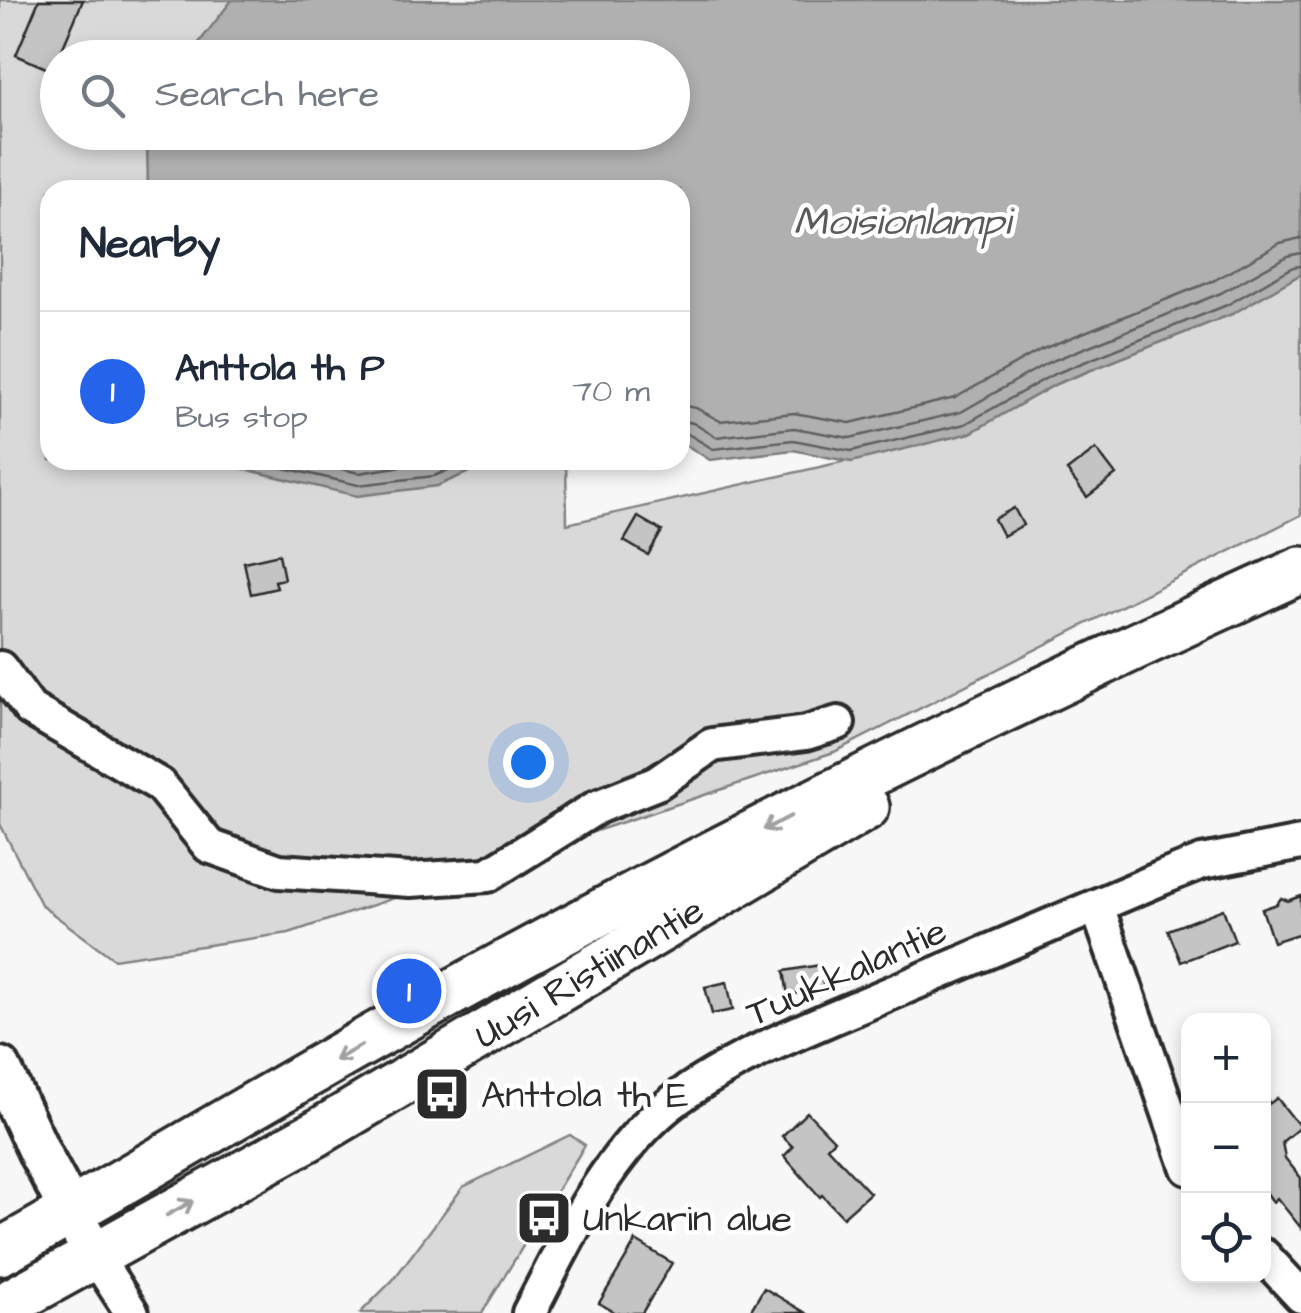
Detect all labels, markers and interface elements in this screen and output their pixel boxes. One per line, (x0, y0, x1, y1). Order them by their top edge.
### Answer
search box (40, 40, 690, 150)
icon: search (75, 68, 130, 123)
text: Search here (155, 69, 379, 121)
water label: Moisionlampi (794, 195, 1015, 250)
text: Nearby (80, 216, 220, 274)
text: Anttola th P (175, 343, 385, 395)
text: 1 (110, 369, 115, 414)
text: 70 m (572, 369, 650, 414)
text: Bus stop (175, 395, 308, 440)
your location (503, 737, 554, 788)
one-way arrow (763, 814, 793, 833)
street label: Uusi Ristiinantie (465, 885, 714, 1062)
street label: Tuukkalantie (738, 905, 955, 1040)
pin: 1 (376, 954, 442, 1028)
map controls (1181, 1013, 1271, 1283)
button: + (1181, 1013, 1271, 1103)
one-way arrow (334, 1043, 363, 1063)
bus stop icon: Anttola th E (412, 1064, 472, 1124)
place label: Anttola th E (481, 1070, 689, 1122)
button: − (1181, 1103, 1271, 1193)
bus stop icon: Unkarin alue (514, 1188, 574, 1248)
button: locate (1181, 1193, 1271, 1283)
place label: Unkarin alue (583, 1194, 792, 1246)
one-way arrow (165, 1197, 194, 1217)

